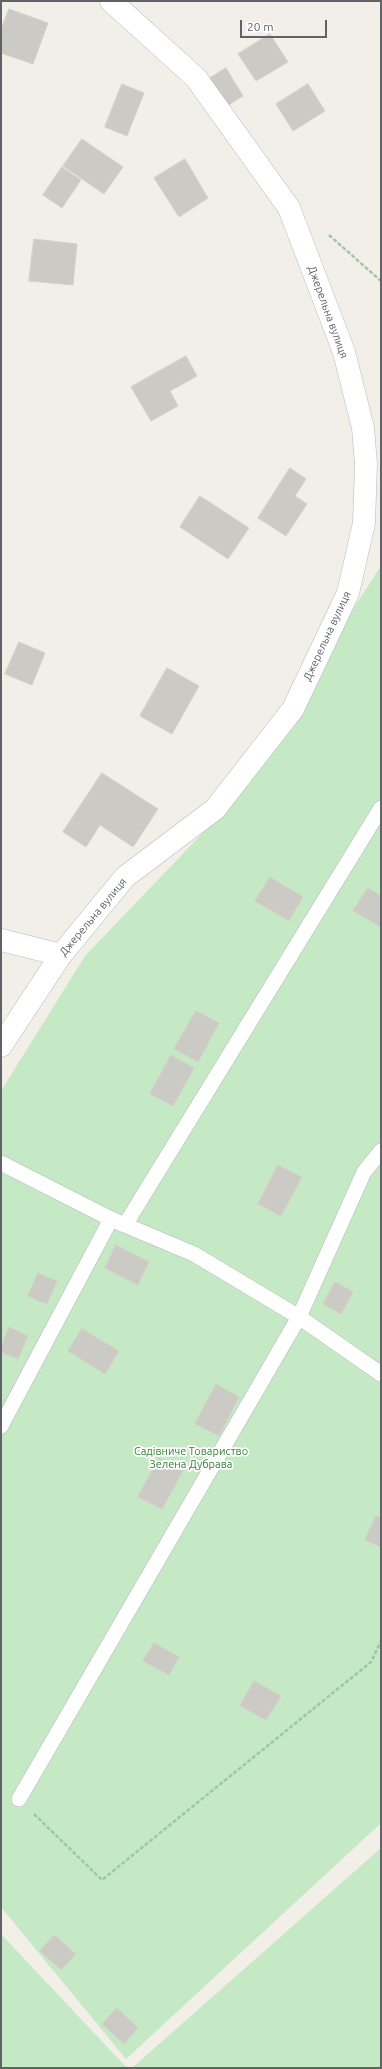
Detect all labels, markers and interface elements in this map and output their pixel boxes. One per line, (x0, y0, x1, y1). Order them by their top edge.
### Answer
scale bar (242, 12, 329, 38)
text: 20 m (247, 20, 274, 33)
street label: Джерельна вулиця (305, 264, 351, 360)
street label: Джерельна вулиця (300, 589, 354, 683)
street label: Джерельна вулиця (57, 875, 129, 959)
park label: Садівниче Товариство Зелена Дубрава (134, 1444, 248, 1470)

